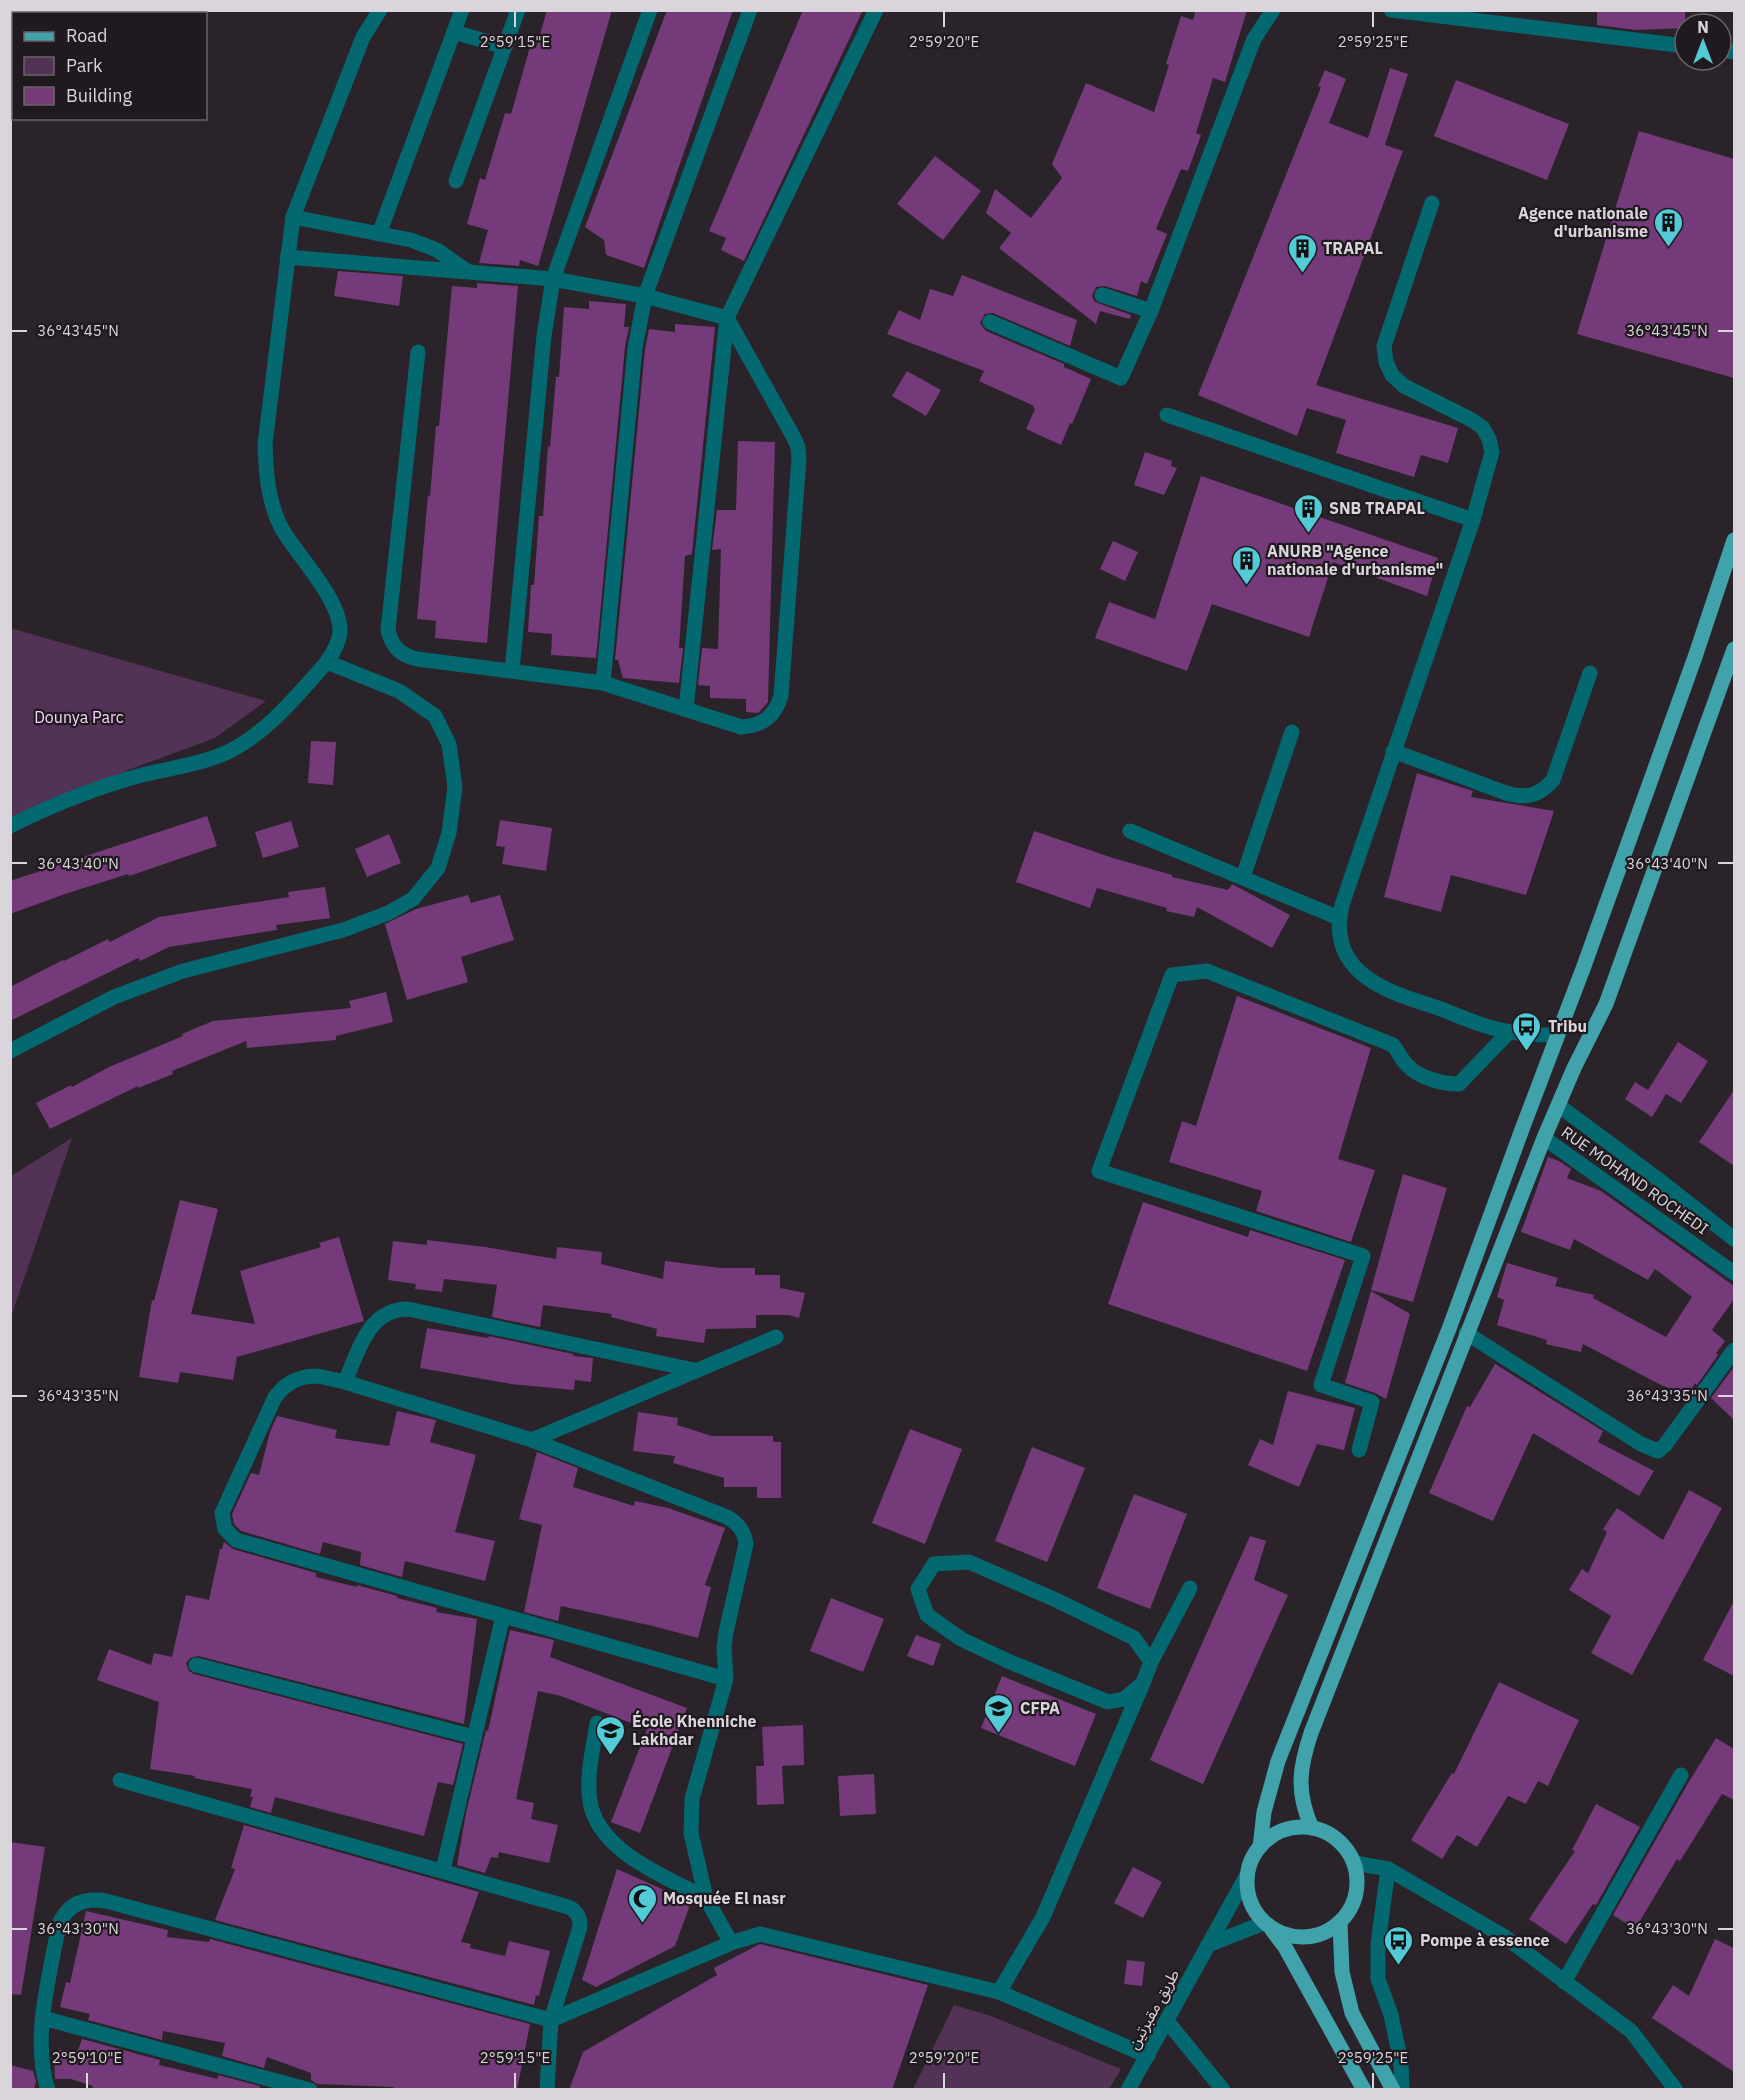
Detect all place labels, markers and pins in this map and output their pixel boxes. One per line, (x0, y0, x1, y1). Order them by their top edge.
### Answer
place label: Agence nationale d'urbanisme (1518, 203, 1648, 241)
building icon: Agence nationale d'urbanisme (1653, 206, 1685, 248)
building icon: TRAPAL (1286, 232, 1318, 274)
place label: TRAPAL (1323, 238, 1383, 258)
building icon: SNB TRAPAL (1292, 492, 1324, 534)
place label: SNB TRAPAL (1329, 498, 1425, 518)
place label: ANURB "Agence nationale d'urbanisme" (1267, 541, 1443, 579)
building icon: ANURB "Agence nationale d'urbanisme" (1230, 544, 1262, 586)
bus stop icon: Tribu (1511, 1010, 1543, 1052)
place label: Tribu (1548, 1016, 1587, 1036)
school or university icon: CFPA (983, 1692, 1015, 1734)
place label: CFPA (1020, 1698, 1060, 1718)
place label: École Khenniche Lakhdar (632, 1710, 757, 1749)
school or university icon: École Khenniche Lakhdar (595, 1714, 627, 1756)
mosque icon: Mosquée El nasr (626, 1882, 658, 1924)
place label: Mosquée El nasr (663, 1888, 786, 1908)
bus stop icon: Pompe à essence (1383, 1924, 1415, 1966)
place label: Pompe à essence (1420, 1930, 1550, 1950)

